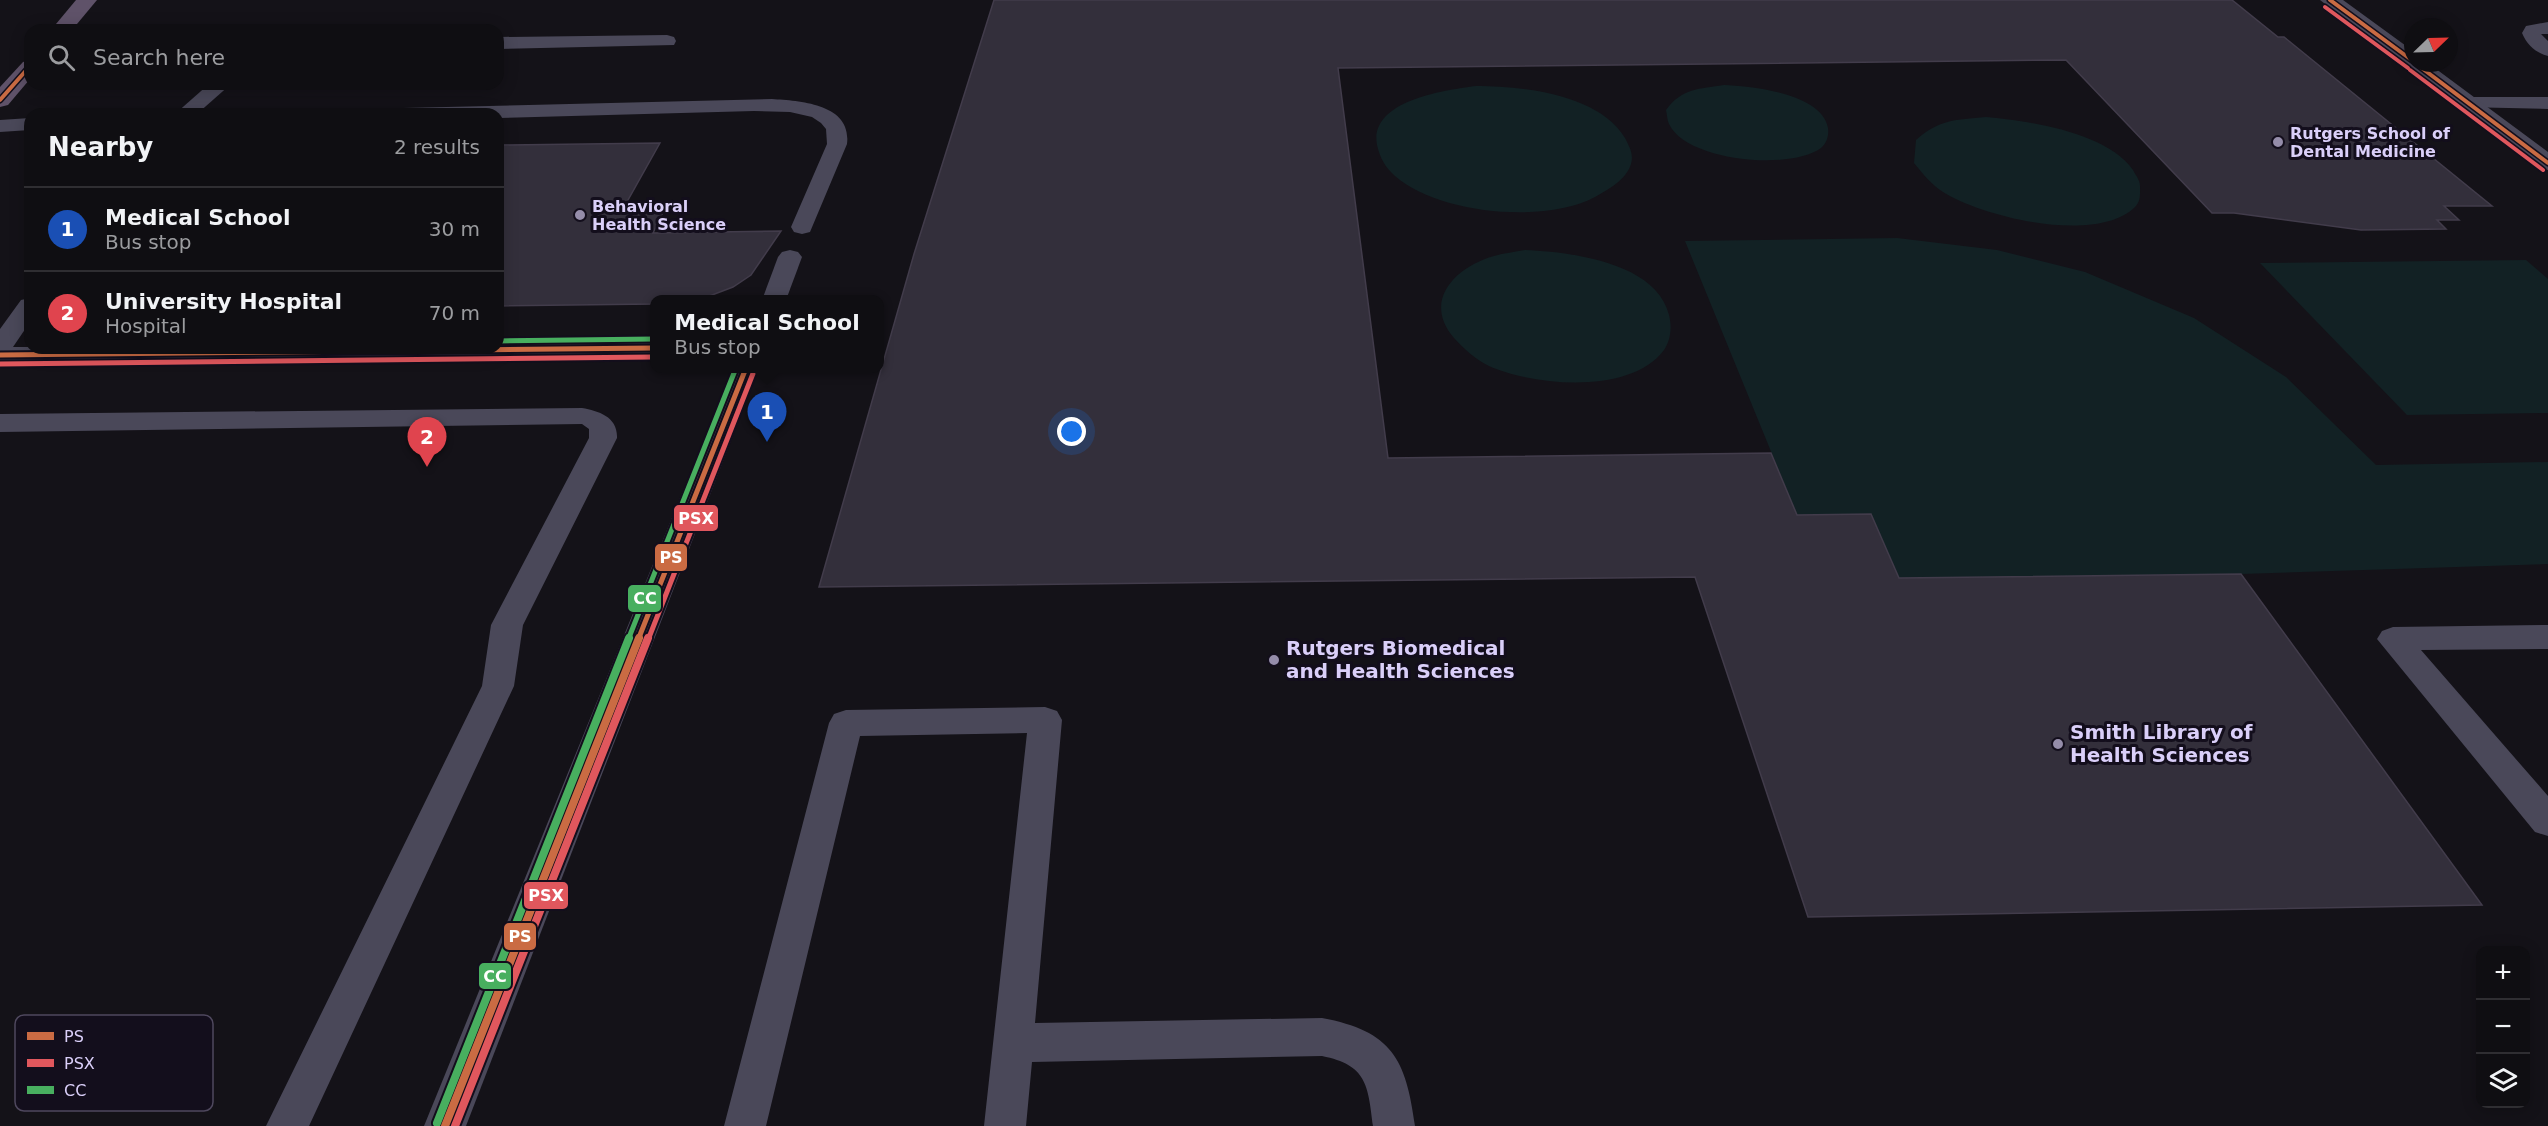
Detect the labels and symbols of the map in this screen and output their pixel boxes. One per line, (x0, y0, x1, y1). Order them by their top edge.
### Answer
north arrow (2404, 18, 2458, 72)
place label: Rutgers School of Dental Medicine (2290, 124, 2451, 161)
marker: Rutgers School of Dental Medicine (2271, 135, 2285, 149)
place label: Behavioral Health Science (592, 197, 726, 234)
marker: Behavioral Health Science (573, 208, 587, 222)
pin: 1 (748, 392, 786, 442)
your location (1057, 417, 1086, 446)
pin: 2 (408, 418, 446, 467)
line badge: PSX (673, 504, 719, 532)
text: PSX (678, 509, 714, 528)
line badge: PS (654, 543, 688, 572)
text: PS (659, 548, 683, 567)
line badge: CC (627, 584, 662, 613)
text: CC (633, 589, 657, 608)
place label: Rutgers Biomedical and Health Sciences (1286, 636, 1515, 683)
marker: Rutgers Biomedical and Health Sciences (1267, 653, 1281, 667)
place label: Smith Library of Health Sciences (2070, 720, 2253, 767)
marker: Smith Library of Health Sciences (2051, 737, 2065, 751)
line badge: PSX (523, 881, 569, 910)
text: PSX (528, 886, 564, 905)
line badge: PS (503, 922, 537, 951)
text: PS (508, 927, 532, 946)
line badge: CC (478, 962, 512, 990)
text: CC (483, 967, 507, 986)
legend (15, 1015, 213, 1111)
text: PS (64, 1027, 84, 1046)
text: PSX (64, 1054, 95, 1073)
text: CC (64, 1081, 86, 1100)

